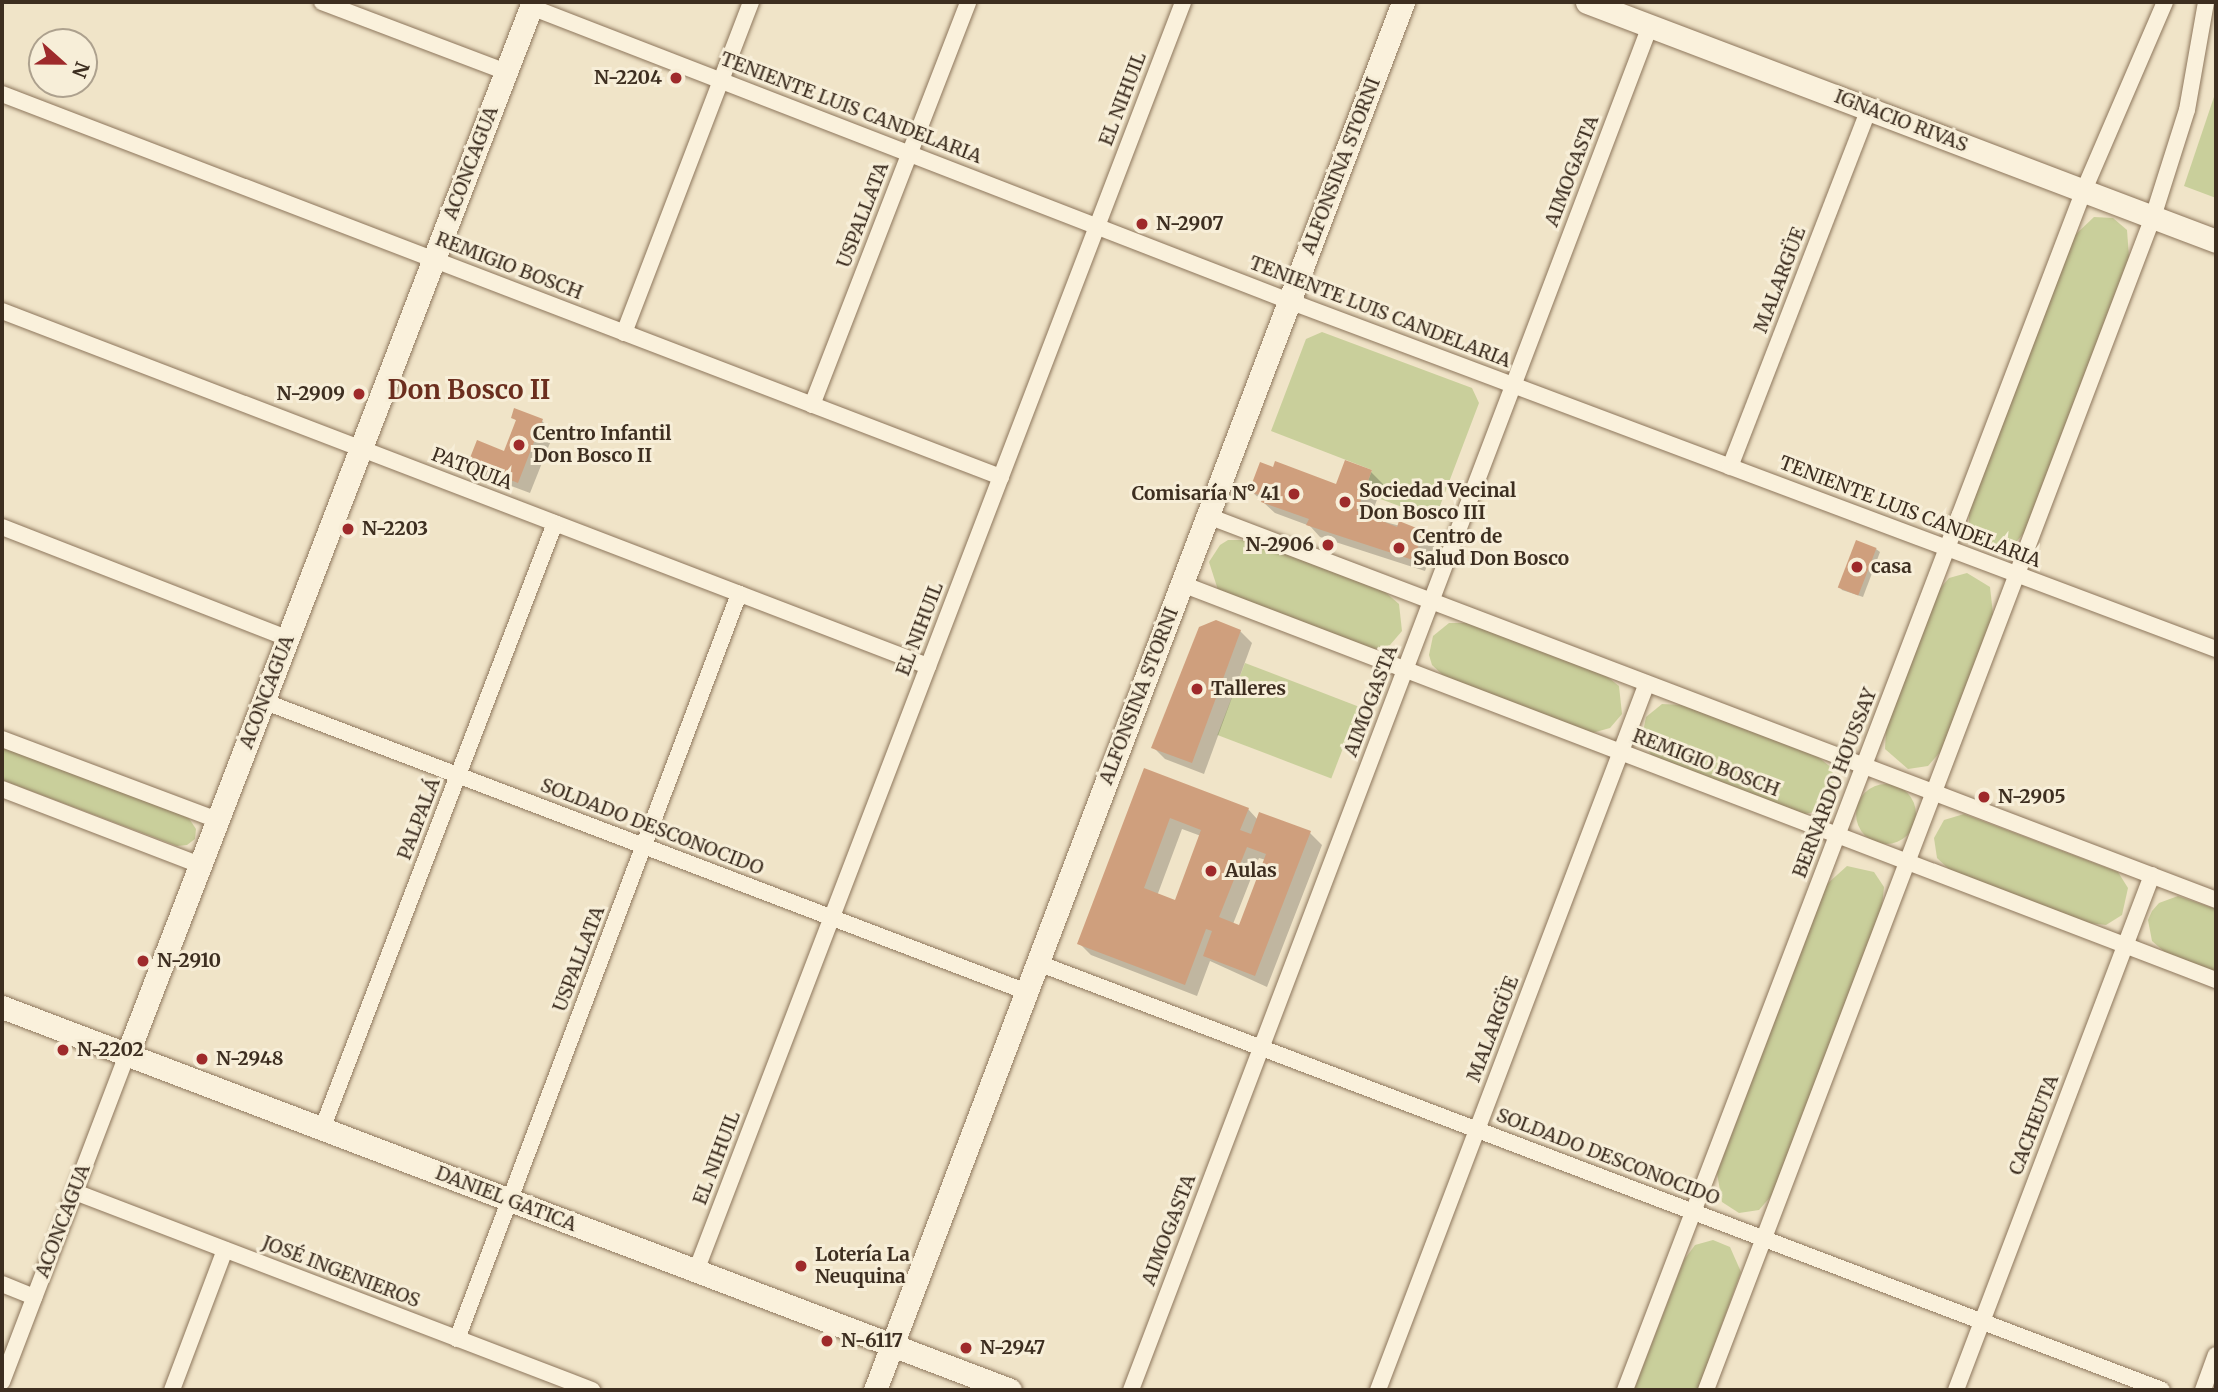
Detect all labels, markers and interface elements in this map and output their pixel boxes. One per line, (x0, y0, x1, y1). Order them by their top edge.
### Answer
north arrow (28, 28, 98, 98)
street label: TENIENTE LUIS CANDELARIA (717, 48, 985, 168)
street label: EL NIHUIL (1095, 49, 1151, 149)
text: N (67, 58, 95, 81)
place label: N-2204 (594, 67, 662, 89)
marker: N-2204 (668, 70, 684, 86)
street label: ALFONSINA STORNI (1297, 74, 1385, 258)
street label: IGNACIO RIVAS (1831, 85, 1971, 157)
street label: ACONCAGUA (439, 103, 503, 223)
street label: AIMOGASTA (1540, 112, 1604, 230)
street label: USPALLATA (833, 159, 893, 271)
place label: N-2907 (1156, 213, 1224, 235)
marker: N-2907 (1134, 216, 1150, 232)
street label: MALARGÜE (1749, 224, 1811, 336)
street label: REMIGIO BOSCH (432, 228, 586, 304)
street label: TENIENTE LUIS CANDELARIA (1246, 252, 1514, 372)
district label: Don Bosco II (388, 374, 550, 406)
place label: N-2909 (277, 383, 345, 405)
marker: N-2909 (351, 386, 367, 402)
place label: Centro Infantil Don Bosco II (533, 423, 671, 467)
marker: Centro Infantil Don Bosco II (511, 437, 527, 453)
street label: PATQUIA (428, 443, 516, 495)
street label: TENIENTE LUIS CANDELARIA (1776, 452, 2044, 572)
place label: Sociedad Vecinal Don Bosco III (1359, 480, 1516, 524)
place label: Comisaría N° 41 (1132, 483, 1280, 505)
marker: Comisaría N° 41 (1286, 486, 1302, 502)
marker: Sociedad Vecinal Don Bosco III (1337, 494, 1353, 510)
place label: N-2203 (362, 518, 428, 540)
marker: N-2203 (340, 521, 356, 537)
place label: Centro de Salud Don Bosco (1413, 526, 1569, 570)
place label: N-2906 (1246, 534, 1314, 556)
marker: N-2906 (1320, 537, 1336, 553)
marker: Centro de Salud Don Bosco (1391, 540, 1407, 556)
place label: casa (1871, 556, 1912, 578)
marker: casa (1849, 559, 1865, 575)
street label: EL NIHUIL (892, 579, 948, 679)
street label: ALFONSINA STORNI (1095, 604, 1183, 788)
street label: ACONCAGUA (235, 632, 299, 752)
street label: AIMOGASTA (1339, 642, 1403, 760)
place label: Talleres (1211, 678, 1286, 700)
marker: Talleres (1189, 681, 1205, 697)
street label: BERNARDO HOUSSAY (1788, 685, 1882, 881)
street label: REMIGIO BOSCH (1629, 725, 1783, 801)
street label: SOLDADO DESCONOCIDO (537, 774, 767, 880)
street label: PALPALÁ (393, 775, 445, 863)
place label: N-2905 (1998, 786, 2066, 808)
marker: N-2905 (1976, 789, 1992, 805)
place label: Aulas (1225, 860, 1277, 882)
marker: Aulas (1203, 863, 1219, 879)
street label: USPALLATA (549, 903, 609, 1015)
place label: N-2910 (157, 950, 221, 972)
marker: N-2910 (135, 953, 151, 969)
street label: MALARGÜE (1462, 973, 1524, 1085)
place label: N-2202 (77, 1039, 144, 1061)
marker: N-2202 (55, 1042, 71, 1058)
place label: N-2948 (216, 1048, 283, 1070)
marker: N-2948 (194, 1051, 210, 1067)
street label: CACHEUTA (2004, 1072, 2064, 1178)
street label: SOLDADO DESCONOCIDO (1493, 1104, 1723, 1210)
street label: EL NIHUIL (689, 1108, 745, 1208)
street label: ACONCAGUA (31, 1161, 95, 1281)
street label: DANIEL GATICA (432, 1162, 580, 1236)
street label: AIMOGASTA (1137, 1171, 1201, 1289)
street label: JOSÉ INGENIEROS (259, 1231, 423, 1313)
place label: Lotería La Neuquina (815, 1244, 910, 1288)
marker: Lotería La Neuquina (793, 1258, 809, 1274)
place label: N-6117 (841, 1330, 903, 1352)
marker: N-6117 (819, 1333, 835, 1349)
place label: N-2947 (980, 1337, 1045, 1359)
marker: N-2947 (958, 1340, 974, 1356)

